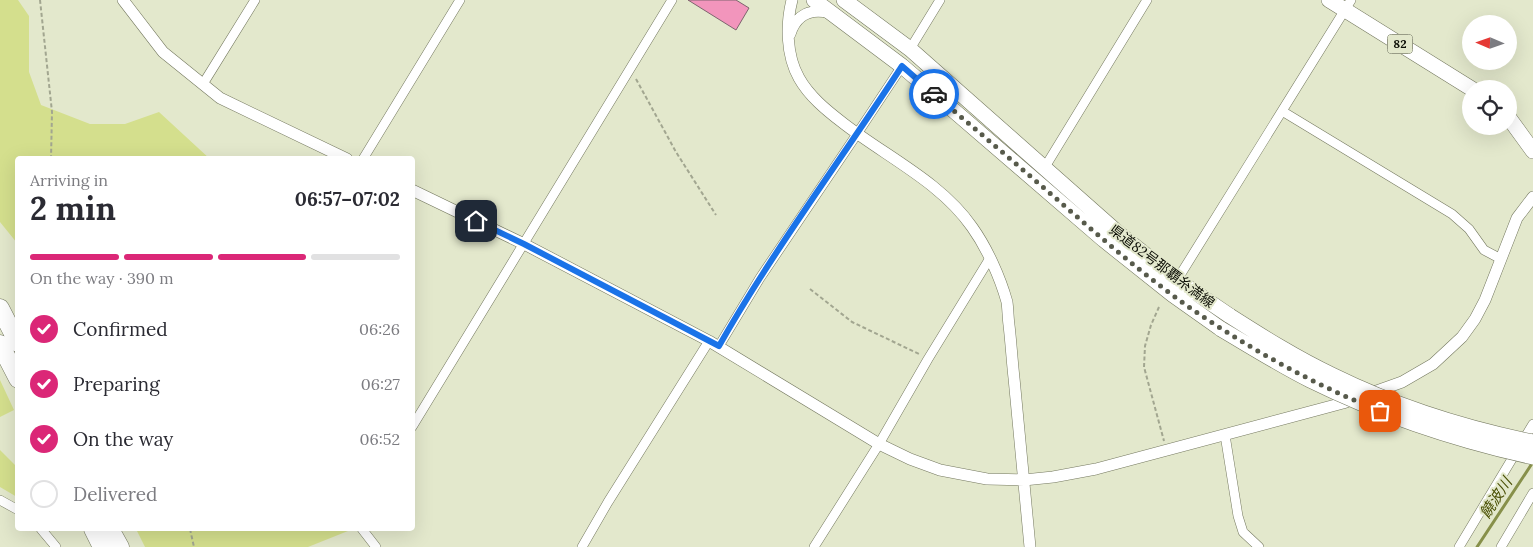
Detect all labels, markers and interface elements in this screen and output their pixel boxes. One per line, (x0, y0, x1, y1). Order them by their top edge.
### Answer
north arrow (1462, 15, 1518, 70)
map controls (1462, 15, 1517, 135)
road number: 82 (1388, 34, 1412, 54)
courier (909, 69, 959, 119)
icon: car (920, 80, 948, 108)
button: locate (1462, 80, 1517, 135)
text: Arriving in (30, 170, 108, 190)
text: 06:57–07:02 (295, 187, 400, 211)
text: 2 min (30, 188, 116, 229)
pin (455, 200, 497, 242)
icon: home (462, 207, 490, 235)
street label: 県道82号那覇糸満線 (1106, 220, 1218, 312)
text: On the way · 390 m (30, 268, 174, 288)
icon: check (30, 315, 58, 343)
text: Confirmed (73, 317, 168, 341)
text: 06:26 (359, 319, 400, 339)
icon: check (30, 370, 58, 398)
text: Preparing (73, 372, 160, 396)
text: 06:27 (361, 374, 400, 394)
pin (1359, 390, 1401, 432)
icon: bag (1366, 397, 1394, 425)
icon: check (30, 425, 58, 453)
text: On the way (73, 427, 173, 451)
text: 06:52 (360, 429, 400, 449)
water label: 饒波川 (1475, 472, 1517, 522)
text: Delivered (73, 482, 157, 506)

